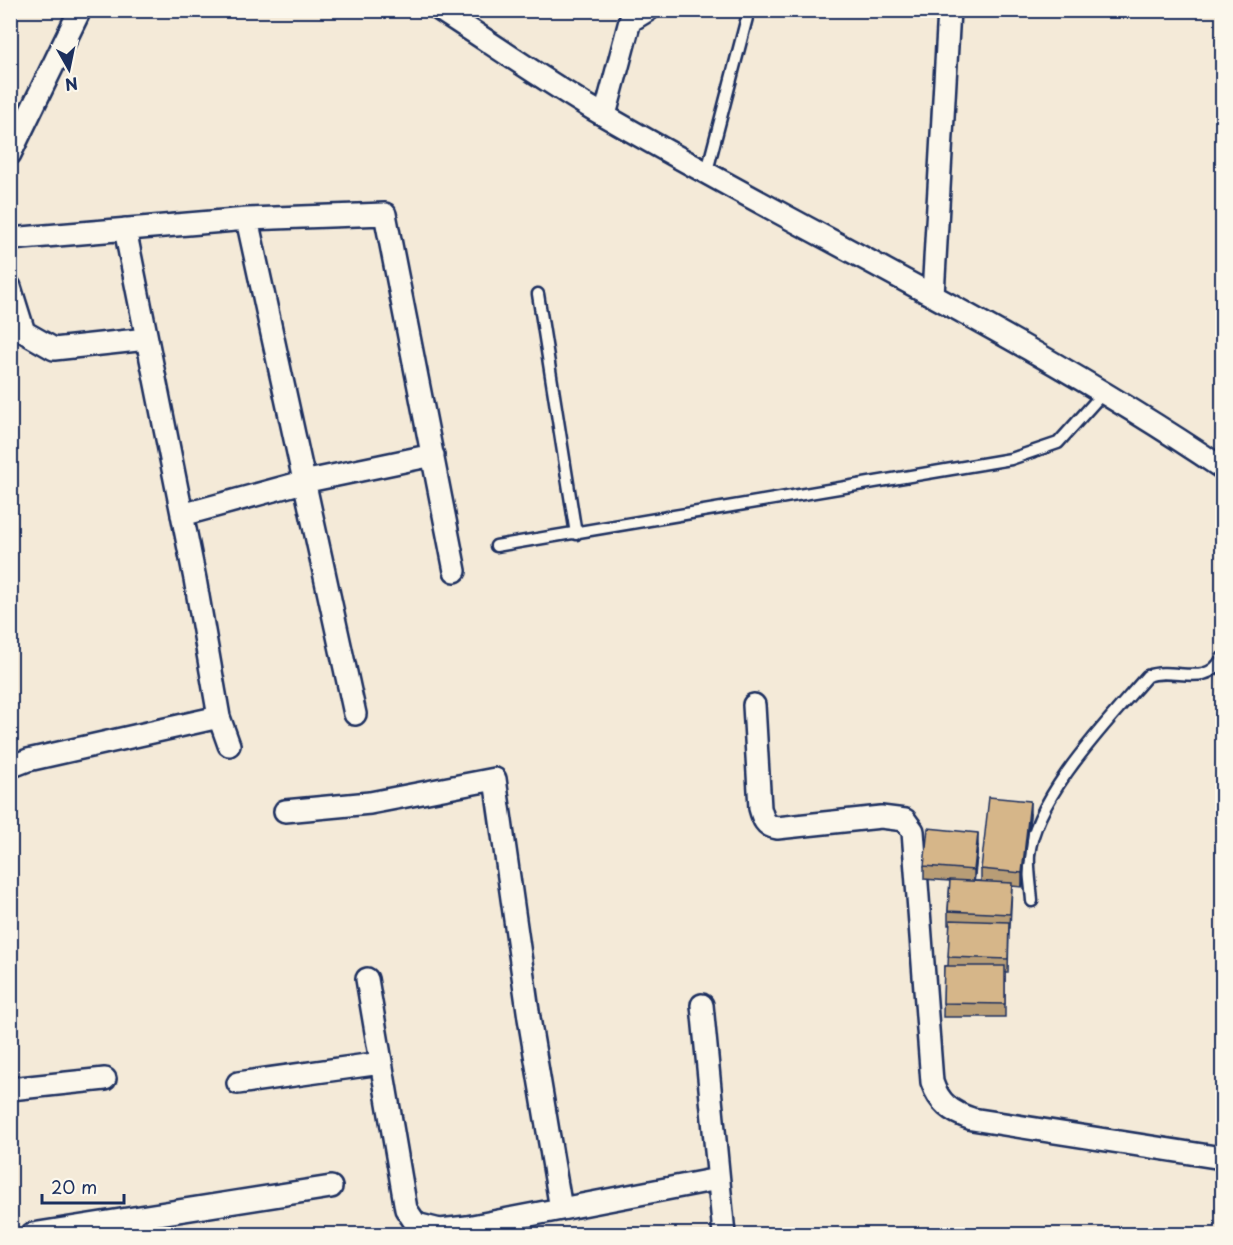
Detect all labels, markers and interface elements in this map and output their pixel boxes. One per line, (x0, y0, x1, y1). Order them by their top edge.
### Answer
north arrow (39, 39, 99, 99)
text: N (63, 72, 80, 98)
scale bar (42, 1167, 124, 1205)
text: 20 m (51, 1173, 97, 1200)

